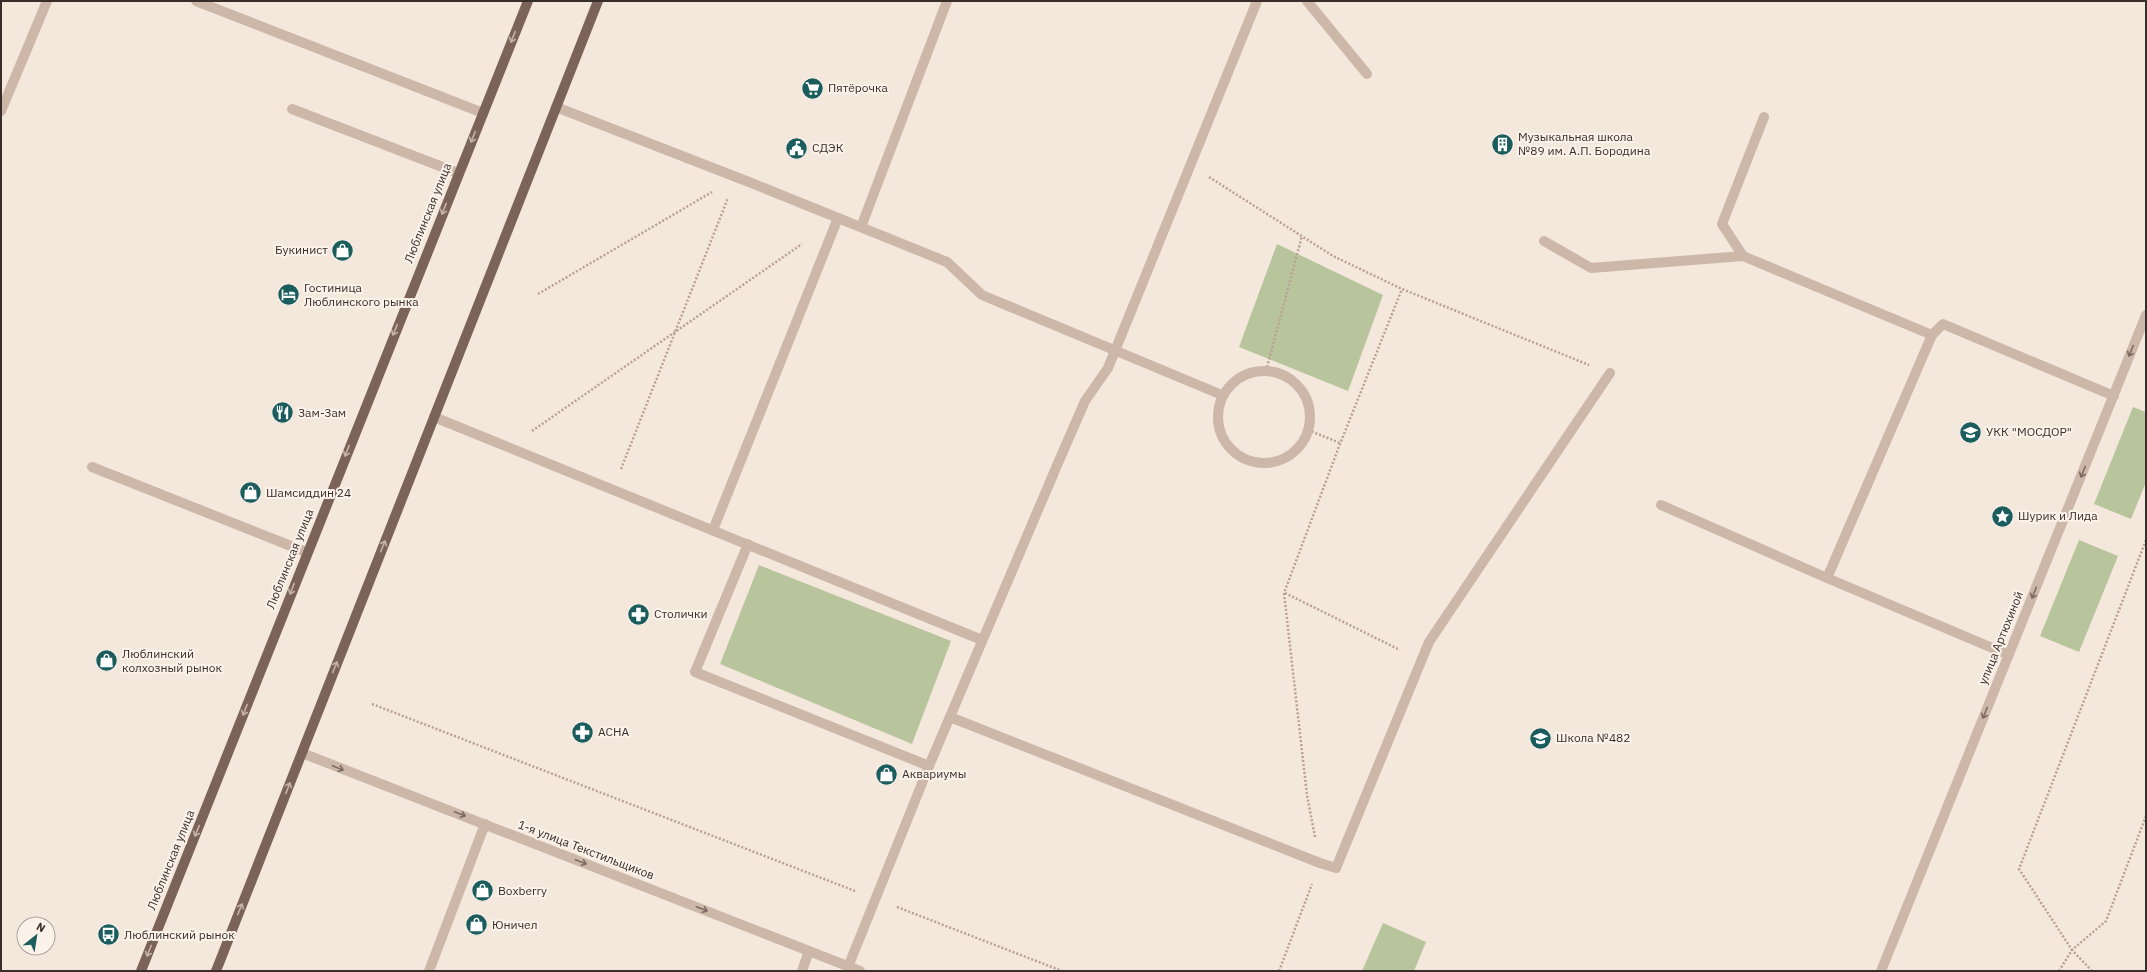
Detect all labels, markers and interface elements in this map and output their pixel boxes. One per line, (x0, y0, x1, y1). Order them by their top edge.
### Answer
one-way arrow (509, 31, 517, 43)
supermarket icon: Пятёрочка (800, 75, 826, 101)
place label: Пятёрочка (828, 80, 888, 95)
place label: Музыкальная школа №89 им. А.П. Бородина (1518, 129, 1651, 158)
one-way arrow (468, 131, 476, 143)
building icon: Музыкальная школа №89 им. А.П. Бородина (1490, 131, 1516, 157)
public building icon: СДЭК (784, 135, 810, 161)
place label: СДЭК (812, 140, 844, 155)
street label: Люблинская улица (401, 160, 455, 265)
one-way arrow (439, 203, 447, 215)
shop icon: Букинист (330, 237, 356, 263)
place label: Букинист (275, 242, 328, 257)
place label: Гостиница Люблинского рынка (304, 280, 419, 309)
hotel icon: Гостиница Люблинского рынка (275, 282, 301, 308)
one-way arrow (391, 324, 399, 336)
one-way arrow (2127, 345, 2135, 357)
restaurant icon: Зам-Зам (269, 400, 295, 426)
place label: Зам-Зам (298, 405, 346, 420)
school or university icon: УКК "МОСДОР" (1958, 419, 1984, 445)
place label: УКК "МОСДОР" (1986, 424, 2072, 439)
one-way arrow (343, 444, 351, 456)
one-way arrow (2078, 466, 2086, 478)
shop icon: Шамсиддин 24 (238, 480, 264, 506)
place label: Шамсиддин 24 (266, 485, 351, 500)
place icon: Шурик и Лида (1989, 503, 2015, 529)
street label: Люблинская улица (263, 506, 317, 611)
place label: Шурик и Лида (2018, 508, 2098, 523)
one-way arrow (379, 540, 387, 552)
one-way arrow (288, 582, 296, 594)
one-way arrow (2030, 586, 2037, 598)
street label: улица Артюхиной (1975, 589, 2026, 687)
pharmacy icon: Столички (625, 601, 651, 627)
place label: Столички (654, 606, 708, 621)
place label: Люблинский колхозный рынок (122, 646, 223, 675)
shop icon: Люблинский колхозный рынок (94, 648, 120, 674)
one-way arrow (331, 661, 339, 673)
one-way arrow (240, 703, 248, 715)
one-way arrow (1981, 707, 1989, 719)
pharmacy icon: АСНА (569, 719, 595, 745)
place label: АСНА (598, 724, 629, 739)
school or university icon: Школа №482 (1527, 725, 1553, 751)
place label: Школа №482 (1556, 730, 1631, 745)
shop icon: Аквариумы (873, 761, 899, 787)
one-way arrow (332, 764, 344, 772)
place label: Аквариумы (902, 766, 966, 781)
one-way arrow (285, 782, 293, 794)
street label: Люблинская улица (144, 807, 198, 912)
one-way arrow (453, 811, 465, 819)
street label: 1-я улица Текстильщиков (516, 817, 657, 883)
one-way arrow (193, 824, 200, 836)
one-way arrow (574, 858, 586, 866)
shop icon: Boxberry (470, 878, 496, 904)
place label: Boxberry (498, 883, 547, 898)
one-way arrow (237, 903, 245, 915)
one-way arrow (695, 906, 707, 914)
shop icon: Юничел (464, 912, 490, 938)
north arrow (16, 916, 56, 956)
place label: Юничел (492, 917, 537, 932)
text: N (34, 919, 48, 935)
bus stop icon: Люблинский рынок (96, 922, 122, 948)
place label: Люблинский рынок (124, 927, 235, 942)
one-way arrow (144, 945, 152, 957)

